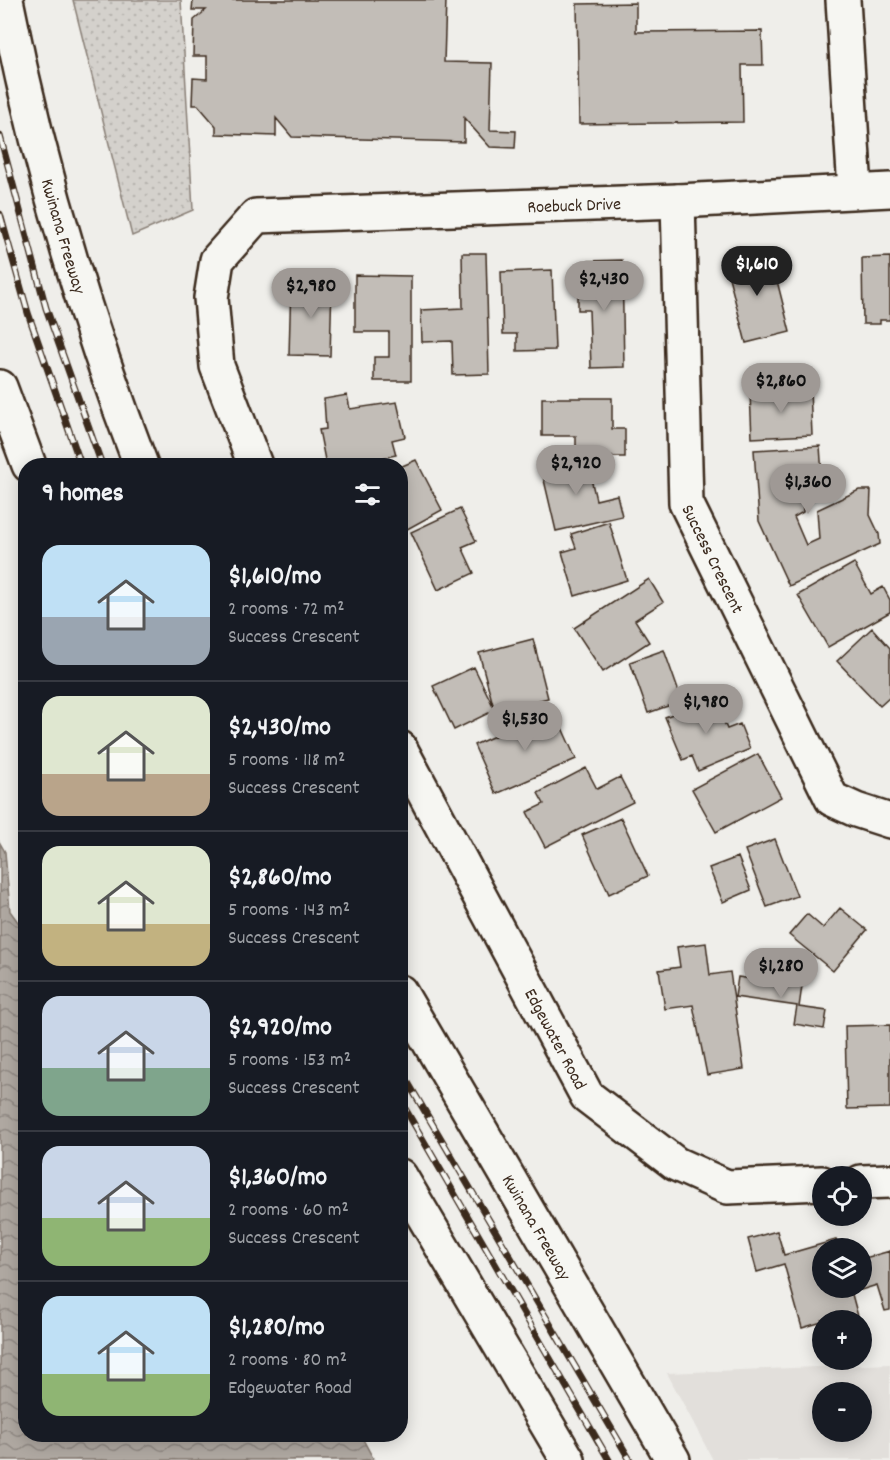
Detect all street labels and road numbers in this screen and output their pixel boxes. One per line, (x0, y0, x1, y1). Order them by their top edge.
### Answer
street label: Kwinana Freeway (33, 176, 91, 298)
street label: Roebuck Drive (527, 193, 622, 221)
street label: Success Crescent (674, 501, 749, 619)
street label: Edgewater Road (517, 985, 591, 1095)
street label: Kwinana Freeway (494, 1171, 576, 1286)

